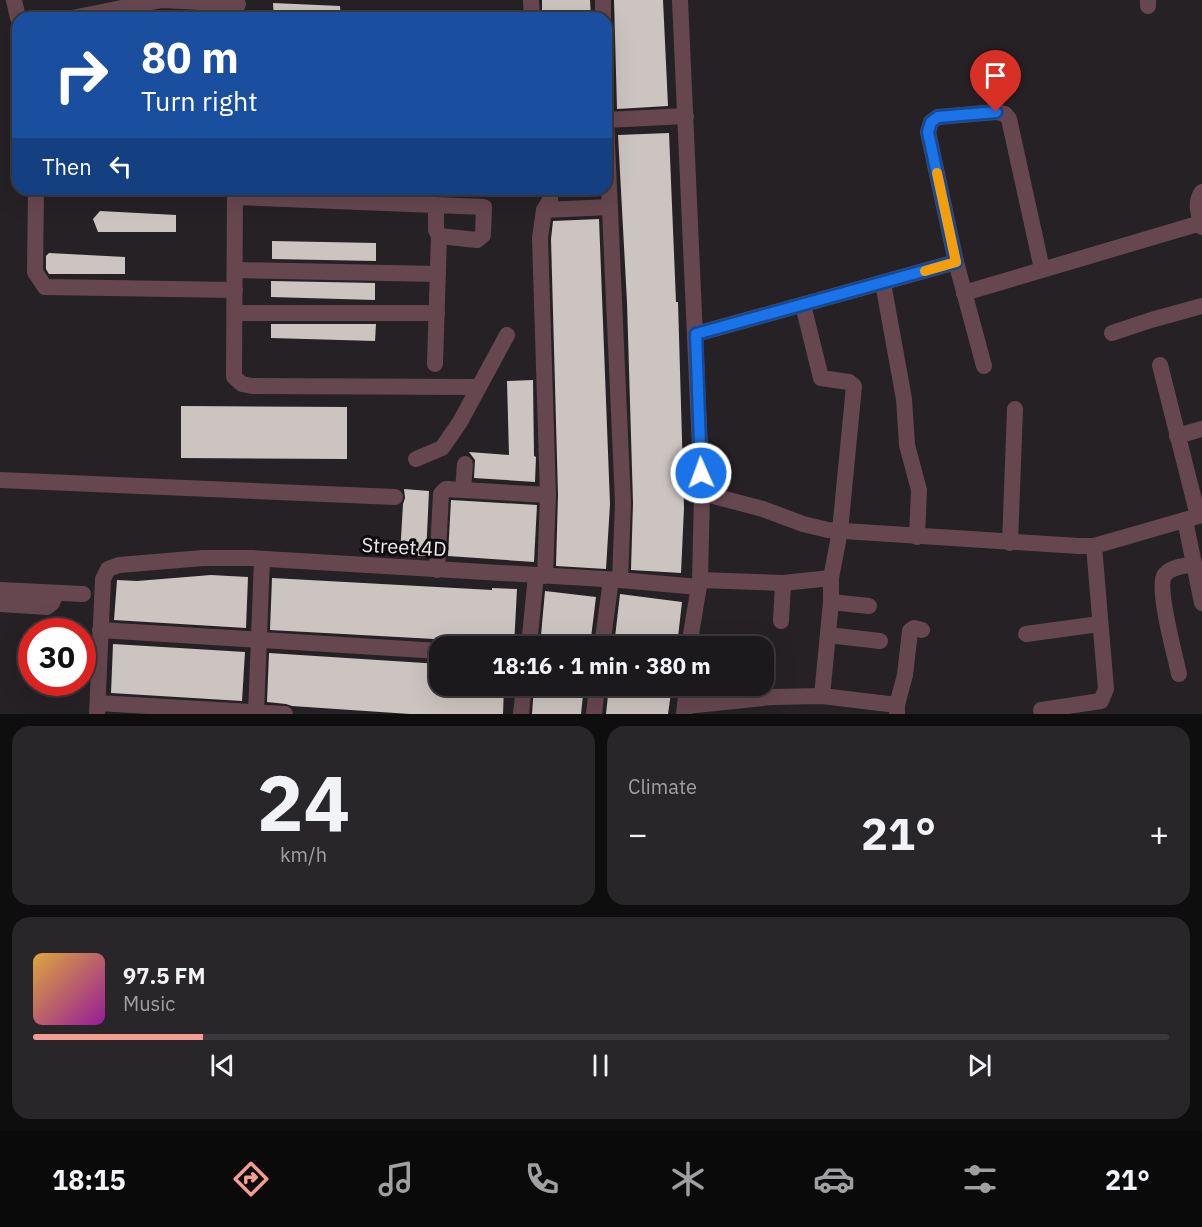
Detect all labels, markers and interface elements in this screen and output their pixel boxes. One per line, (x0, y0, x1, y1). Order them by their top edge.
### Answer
text: 80 m (141, 30, 239, 85)
icon: right (42, 36, 120, 114)
pin (970, 50, 1021, 112)
icon: arrive (979, 59, 1012, 92)
text: Turn right (141, 83, 258, 118)
icon: left (104, 150, 137, 183)
text: Then (42, 152, 92, 181)
position arrow (669, 441, 733, 505)
street label: Street 4D (361, 531, 447, 562)
speed limit sign: 30 (18, 618, 96, 696)
text: 18:16 · 1 min · 380 m (492, 651, 711, 680)
text: 24 (257, 751, 350, 852)
text: Climate (628, 773, 697, 800)
text: 21° (861, 804, 936, 862)
text: − (628, 812, 648, 855)
text: + (1149, 812, 1169, 855)
text: km/h (280, 841, 327, 868)
text: 97.5 FM (123, 961, 206, 990)
text: Music (123, 990, 175, 1017)
icon: previous (206, 1049, 239, 1082)
icon: pause (584, 1049, 617, 1082)
icon: next (963, 1049, 996, 1082)
icon: directions (230, 1158, 272, 1200)
icon: music (375, 1158, 417, 1200)
icon: phone (521, 1158, 563, 1200)
icon: climate (667, 1158, 709, 1200)
icon: car (813, 1158, 855, 1200)
icon: filters (959, 1158, 1001, 1200)
text: 18:15 (52, 1162, 126, 1197)
text: 21° (1105, 1162, 1150, 1197)

